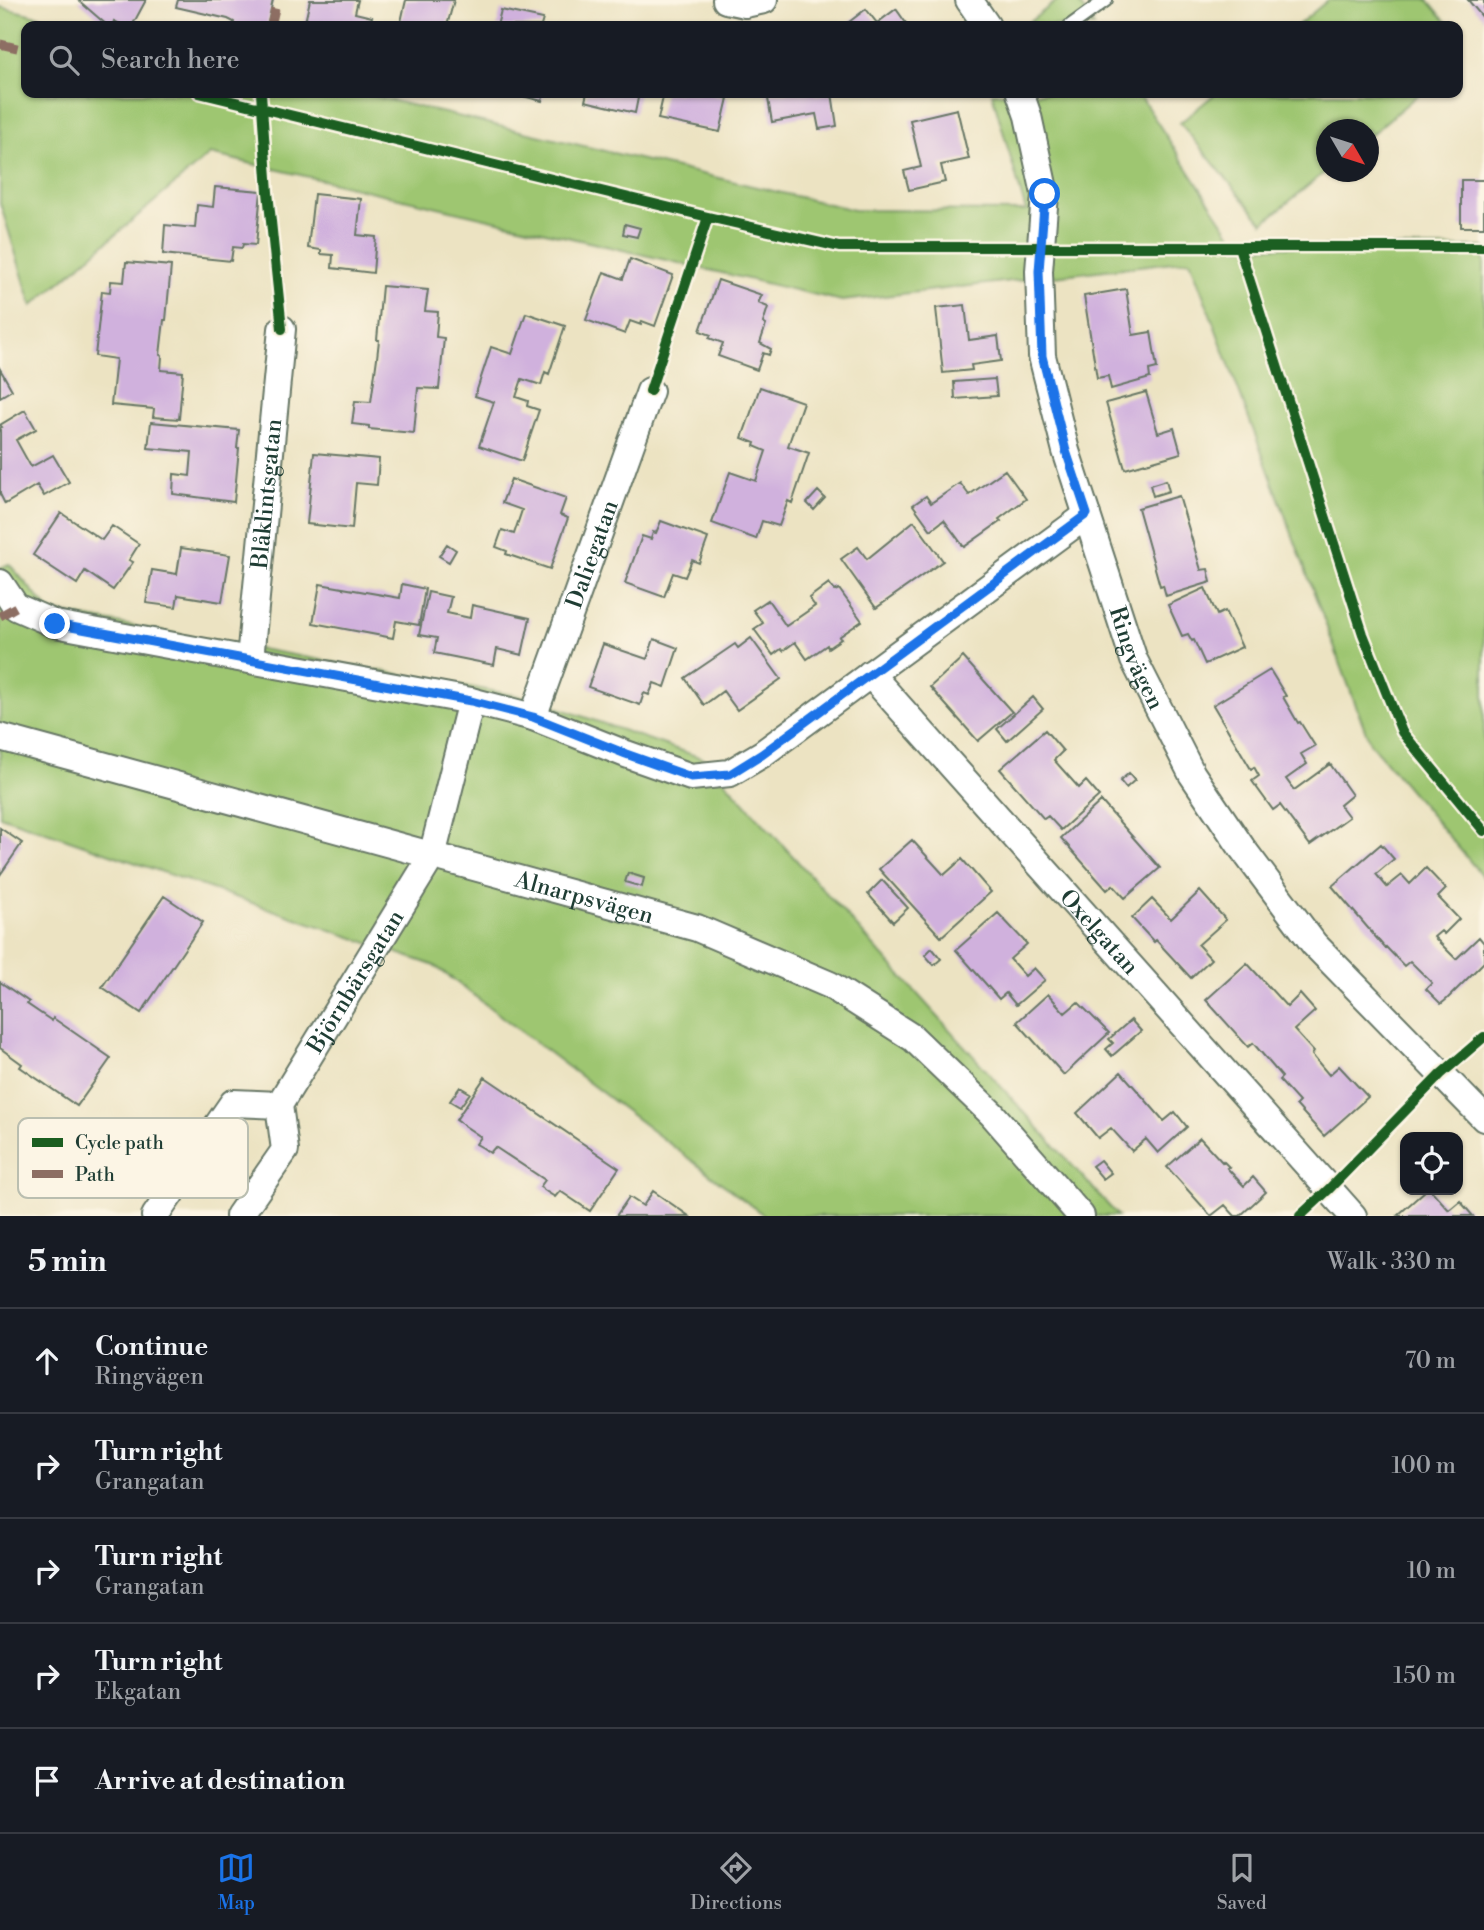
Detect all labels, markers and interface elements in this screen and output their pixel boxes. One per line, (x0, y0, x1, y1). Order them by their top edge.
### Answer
search box (21, 21, 1463, 98)
icon: search (45, 41, 83, 79)
text: Search here (101, 44, 240, 76)
north arrow (1316, 119, 1379, 182)
route start (1029, 178, 1060, 209)
street label: Blåklintsgatan (246, 417, 288, 571)
street label: Daliegatan (560, 496, 625, 612)
street label: Ringvägen (1102, 603, 1170, 715)
route end (39, 608, 70, 639)
street label: Alnarpsvägen (511, 866, 657, 931)
street label: Oxelgatan (1053, 884, 1144, 981)
street label: Björnbärsgatan (301, 905, 411, 1059)
legend (18, 1118, 248, 1198)
text: Cycle path (75, 1131, 164, 1155)
map controls (1400, 1132, 1463, 1195)
button: locate (1400, 1132, 1463, 1195)
text: Path (75, 1163, 115, 1187)
text: 5 min (28, 1243, 107, 1281)
text: Walk · 330 m (1327, 1248, 1456, 1276)
text: Continue (95, 1331, 208, 1363)
icon: ahead (28, 1342, 66, 1380)
text: 70 m (1405, 1347, 1456, 1375)
text: Ringvägen (95, 1363, 204, 1391)
text: Turn right (95, 1436, 223, 1468)
icon: right (28, 1447, 66, 1485)
text: 100 m (1391, 1452, 1456, 1480)
text: Grangatan (95, 1468, 205, 1496)
text: Turn right (95, 1541, 223, 1573)
icon: right (28, 1552, 66, 1590)
text: 10 m (1407, 1557, 1456, 1585)
text: Grangatan (95, 1573, 205, 1601)
text: Turn right (95, 1646, 223, 1678)
icon: right (28, 1657, 66, 1695)
text: 150 m (1393, 1662, 1456, 1690)
text: Ekgatan (95, 1678, 181, 1706)
icon: arrive (28, 1762, 66, 1800)
text: Arrive at destination (95, 1765, 345, 1797)
tab: Map (217, 1849, 255, 1915)
tab: Directions (690, 1849, 782, 1915)
tab: Saved (1217, 1849, 1267, 1915)

